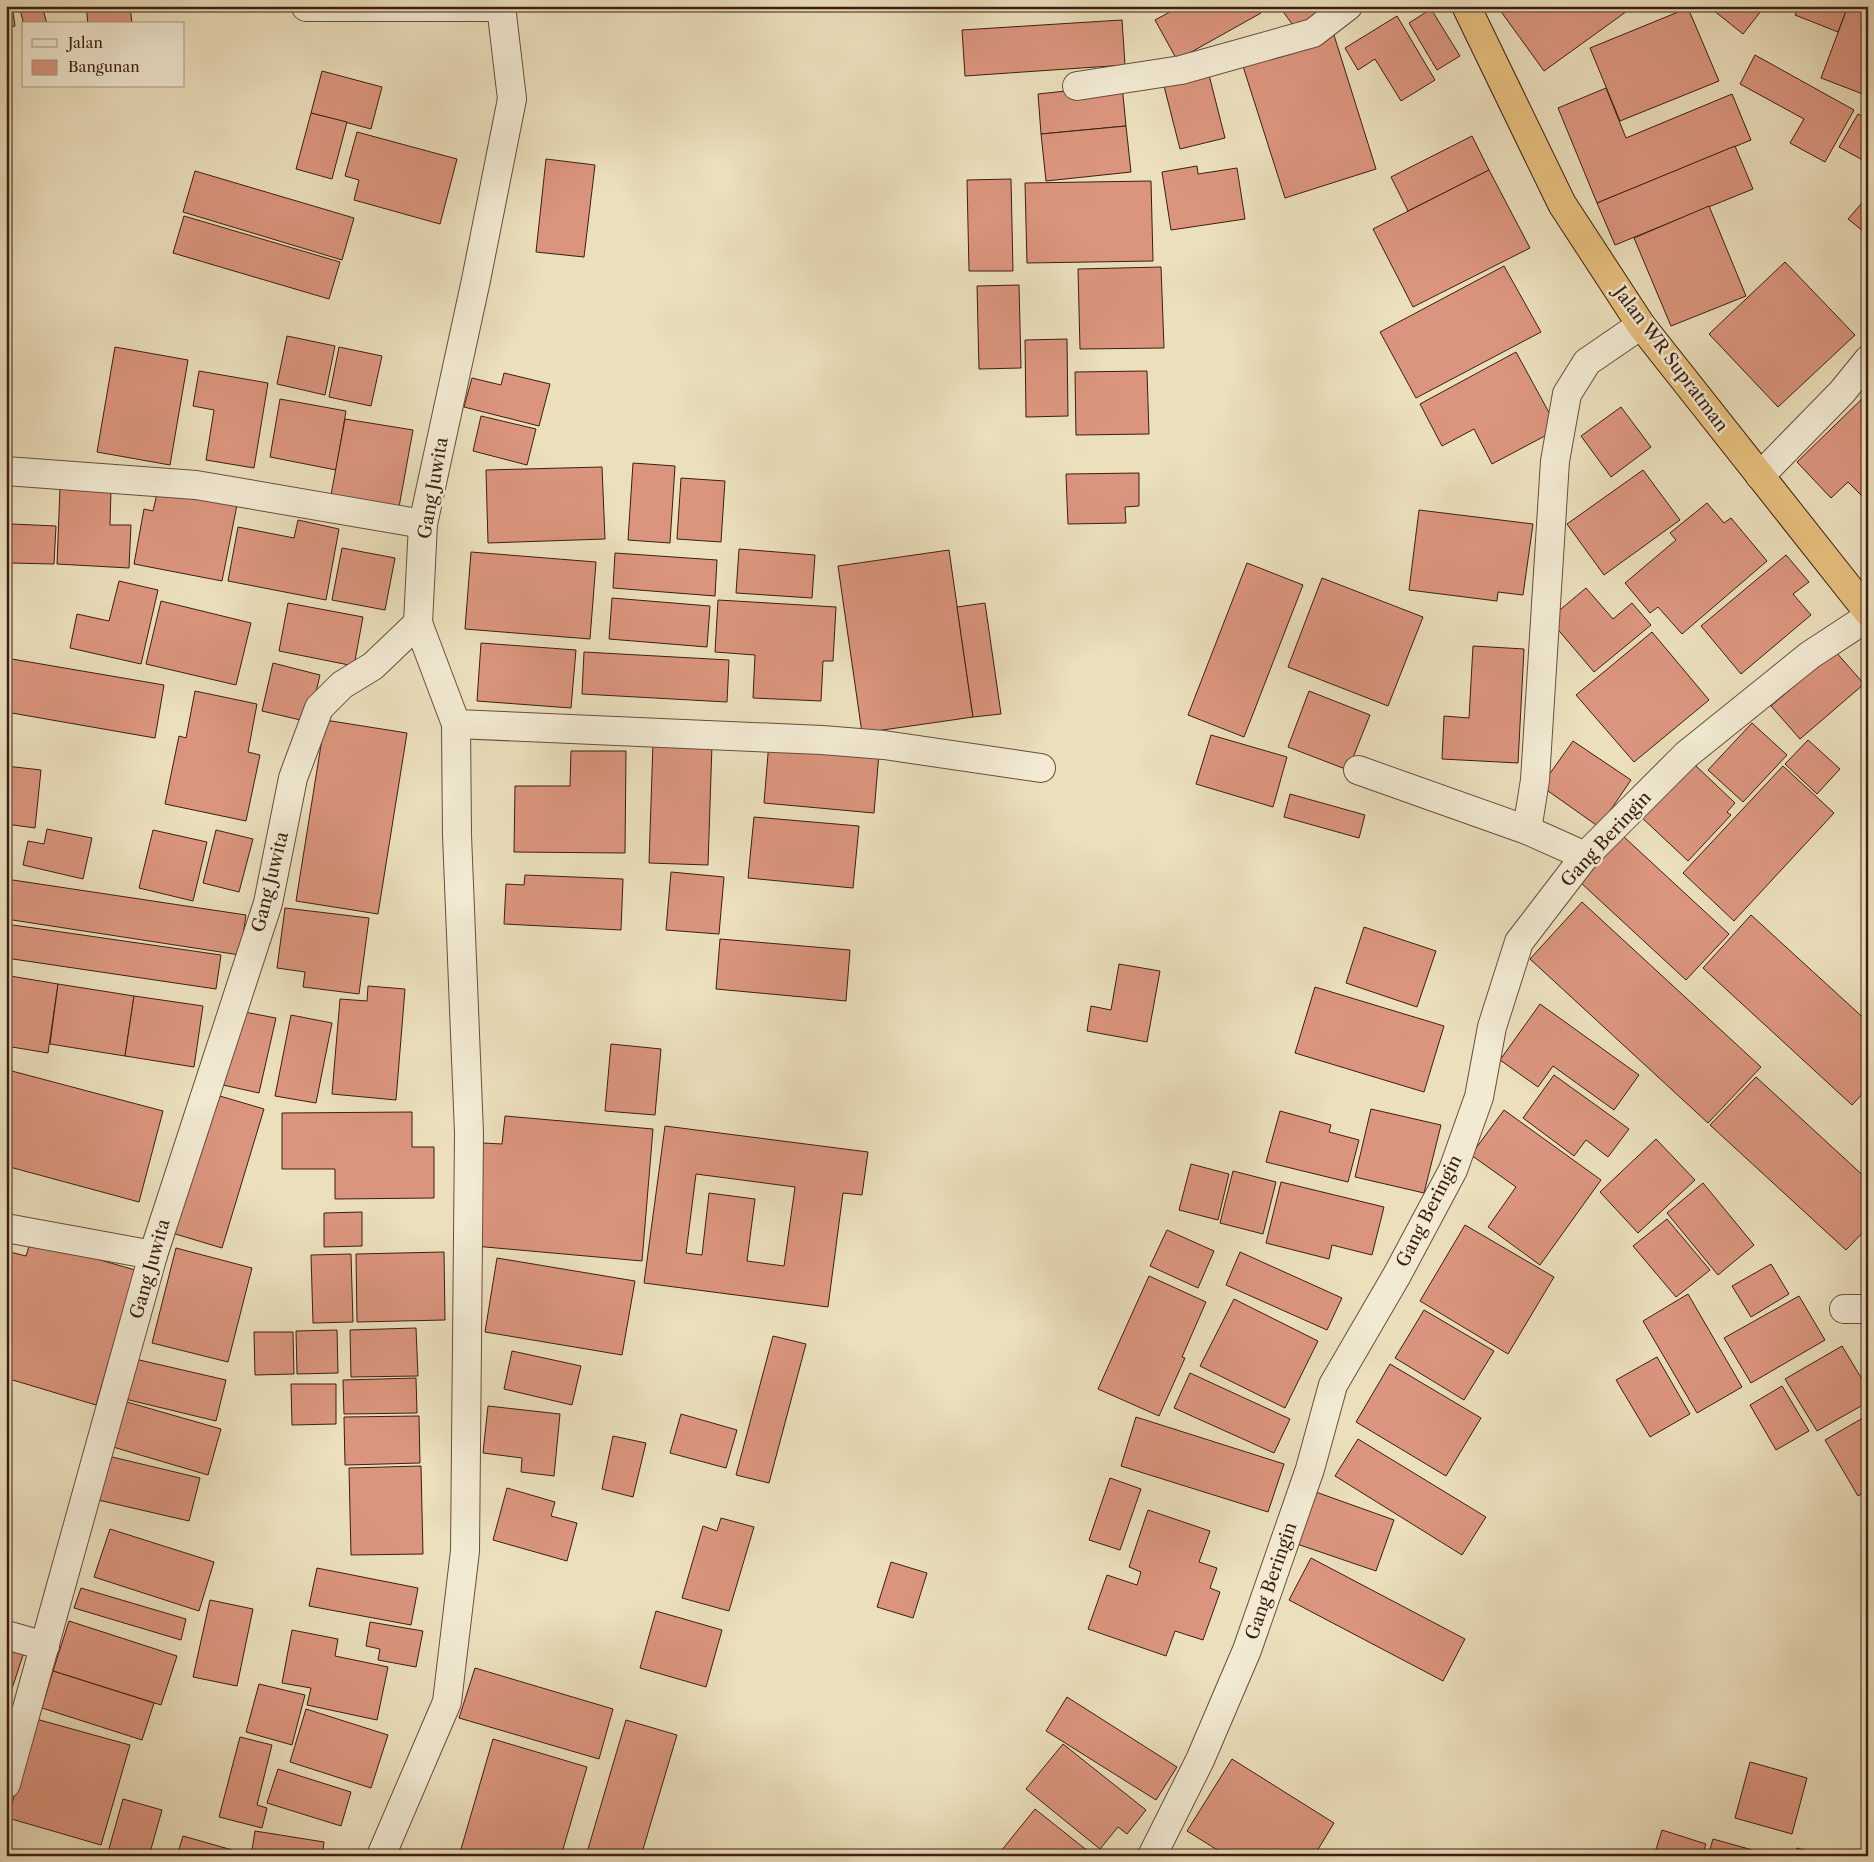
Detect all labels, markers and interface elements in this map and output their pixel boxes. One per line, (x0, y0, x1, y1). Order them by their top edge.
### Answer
legend (22, 22, 185, 88)
text: Jalan (66, 33, 103, 52)
text: Bangunan (68, 57, 140, 76)
street label: Jalan WR Supratman (1607, 279, 1733, 436)
street label: Gang Juwita (413, 435, 453, 541)
street label: Gang Beringin (1556, 787, 1656, 891)
street label: Gang Juwita (247, 829, 293, 935)
street label: Gang Beringin (1391, 1151, 1467, 1271)
street label: Gang Juwita (125, 1216, 175, 1321)
street label: Gang Beringin (1241, 1519, 1301, 1643)

